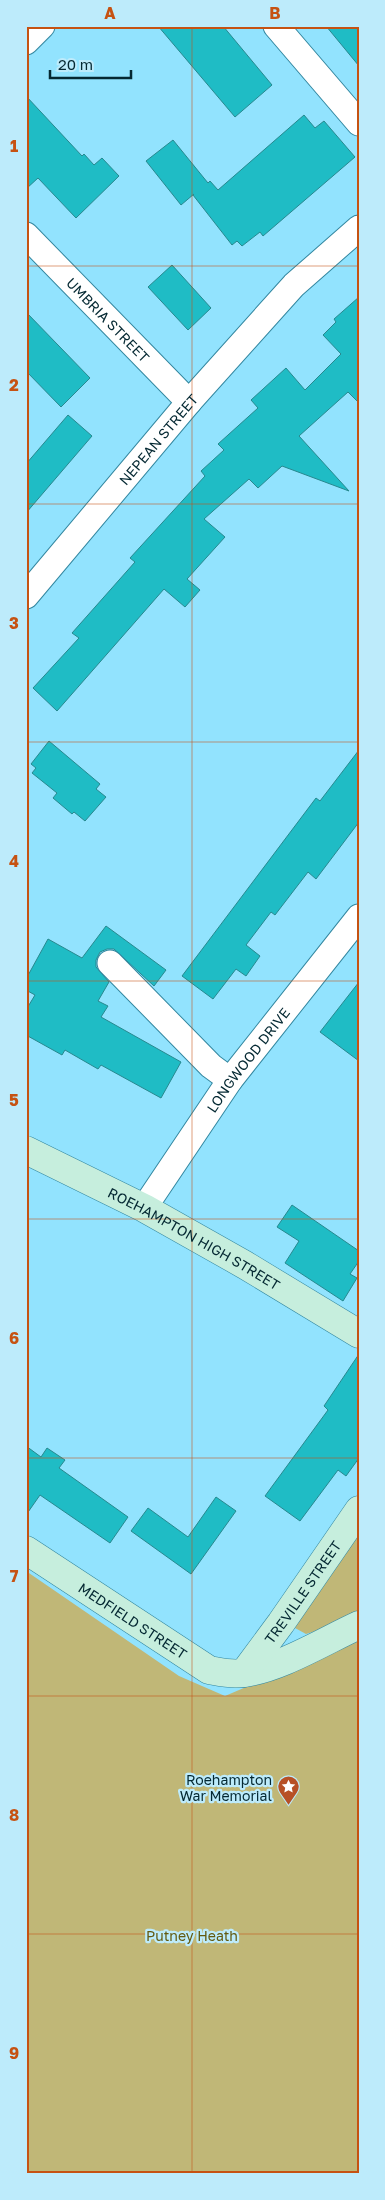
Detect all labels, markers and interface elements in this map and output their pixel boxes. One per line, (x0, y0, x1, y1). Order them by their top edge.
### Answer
text: A (104, 3, 116, 23)
text: B (269, 3, 281, 23)
scale bar (50, 48, 131, 80)
text: 20 m (58, 55, 93, 73)
text: 1 (10, 136, 18, 156)
street label: UMBRIA STREET (63, 274, 154, 365)
text: 2 (9, 375, 19, 395)
street label: NEPEAN STREET (115, 390, 201, 488)
text: 3 (9, 613, 19, 633)
text: 4 (9, 851, 19, 871)
street label: LONGWOOD DRIVE (202, 1004, 293, 1115)
text: 5 (9, 1090, 19, 1110)
street label: ROEHAMPTON HIGH STREET (105, 1183, 284, 1293)
text: 6 (9, 1328, 19, 1348)
street label: TREVILLE STREET (260, 1537, 344, 1647)
text: 7 (10, 1566, 19, 1586)
street label: MEDFIELD STREET (76, 1579, 191, 1662)
place label: Roehampton War Memorial (180, 1771, 272, 1804)
place icon: Roehampton War Memorial (276, 1775, 300, 1806)
text: 8 (9, 1805, 19, 1825)
park label: Putney Heath (146, 1927, 238, 1944)
text: 9 (9, 2043, 19, 2063)

